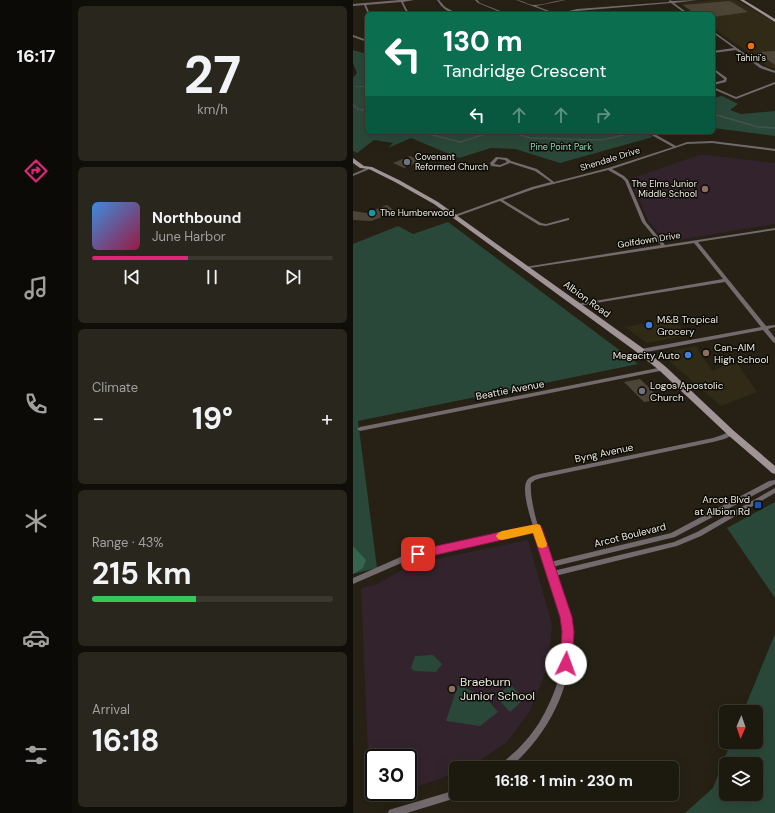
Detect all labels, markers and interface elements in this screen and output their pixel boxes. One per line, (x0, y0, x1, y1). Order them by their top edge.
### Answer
text: 130 m (443, 23, 523, 60)
icon: left (377, 28, 429, 80)
text: 27 (184, 41, 241, 109)
marker: Tahini's (746, 41, 756, 51)
text: 16:17 (17, 44, 55, 68)
place label: Tahini's (736, 52, 766, 64)
text: Tandridge Crescent (443, 59, 607, 83)
text: km/h (197, 101, 228, 118)
icon: left (466, 104, 488, 126)
icon: ahead (508, 104, 530, 126)
icon: ahead (550, 104, 572, 126)
icon: right (592, 104, 614, 126)
park label: Pine Point Park (530, 141, 592, 153)
street label: Shendale Drive (579, 144, 641, 174)
place label: Covenant Reformed Church (415, 151, 488, 173)
icon: directions (22, 157, 50, 185)
marker: Covenant Reformed Church (402, 157, 412, 167)
place label: The Elms Junior Middle School (632, 178, 698, 200)
marker: The Elms Junior Middle School (700, 184, 710, 194)
place label: The Humberwood (380, 207, 454, 219)
text: Northbound (152, 208, 241, 228)
marker: The Humberwood (367, 208, 377, 218)
text: June Harbor (152, 228, 226, 245)
street label: Golfdown Drive (617, 229, 681, 251)
icon: previous (121, 266, 143, 288)
icon: pause (201, 266, 223, 288)
icon: next (282, 266, 304, 288)
icon: music (22, 274, 50, 302)
street label: Albion Road (561, 278, 613, 320)
place label: M&B Tropical Grocery (657, 313, 718, 338)
marker: M&B Tropical Grocery (644, 320, 654, 330)
place label: Can-AIM High School (714, 341, 769, 366)
marker: Can-AIM High School (701, 348, 711, 358)
place label: Megacity Auto (613, 349, 680, 362)
marker: Megacity Auto (683, 350, 693, 360)
street label: Beattie Avenue (475, 377, 546, 403)
text: Climate (92, 379, 138, 396)
place label: Logos Apostolic Church (650, 379, 724, 404)
marker: Logos Apostolic Church (637, 386, 647, 396)
icon: phone (22, 390, 50, 418)
text: 19° (192, 399, 233, 438)
text: − (92, 404, 104, 433)
text: + (321, 404, 333, 433)
street label: Byng Avenue (574, 440, 635, 466)
place label: Arcot Blvd at Albion Rd (694, 493, 750, 518)
marker: Arcot Blvd at Albion Rd (753, 500, 763, 510)
icon: climate (22, 507, 50, 535)
street label: Arcot Boulevard (593, 520, 667, 550)
text: Range · 43% (92, 534, 164, 551)
pin (401, 537, 435, 571)
icon: arrive (407, 543, 429, 565)
text: 215 km (92, 554, 192, 593)
icon: car (22, 624, 50, 652)
position arrow (545, 643, 587, 685)
place label: Braeburn Junior School (460, 674, 535, 704)
marker: Braeburn Junior School (447, 684, 457, 694)
text: Arrival (92, 701, 130, 718)
north arrow (719, 705, 763, 749)
map controls (719, 705, 763, 801)
text: 16:18 (92, 721, 159, 760)
icon: filters (22, 741, 50, 769)
speed limit sign: 30 (365, 749, 417, 801)
button: layers (719, 757, 763, 801)
text: 16:18 · 1 min · 230 m (495, 771, 633, 791)

